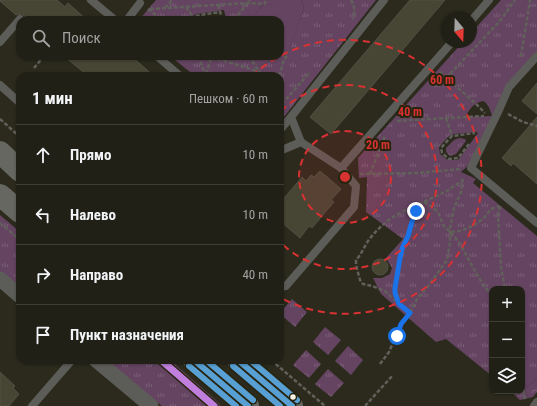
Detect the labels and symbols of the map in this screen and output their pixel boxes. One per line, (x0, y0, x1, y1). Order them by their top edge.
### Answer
north arrow (441, 12, 477, 48)
text: 60 m (430, 73, 454, 87)
text: 40 m (398, 105, 422, 119)
text: 20 m (366, 138, 390, 152)
centre of rings (338, 170, 352, 184)
route end (407, 202, 425, 220)
route start (388, 327, 406, 345)
unlabelled marker (288, 392, 298, 402)

